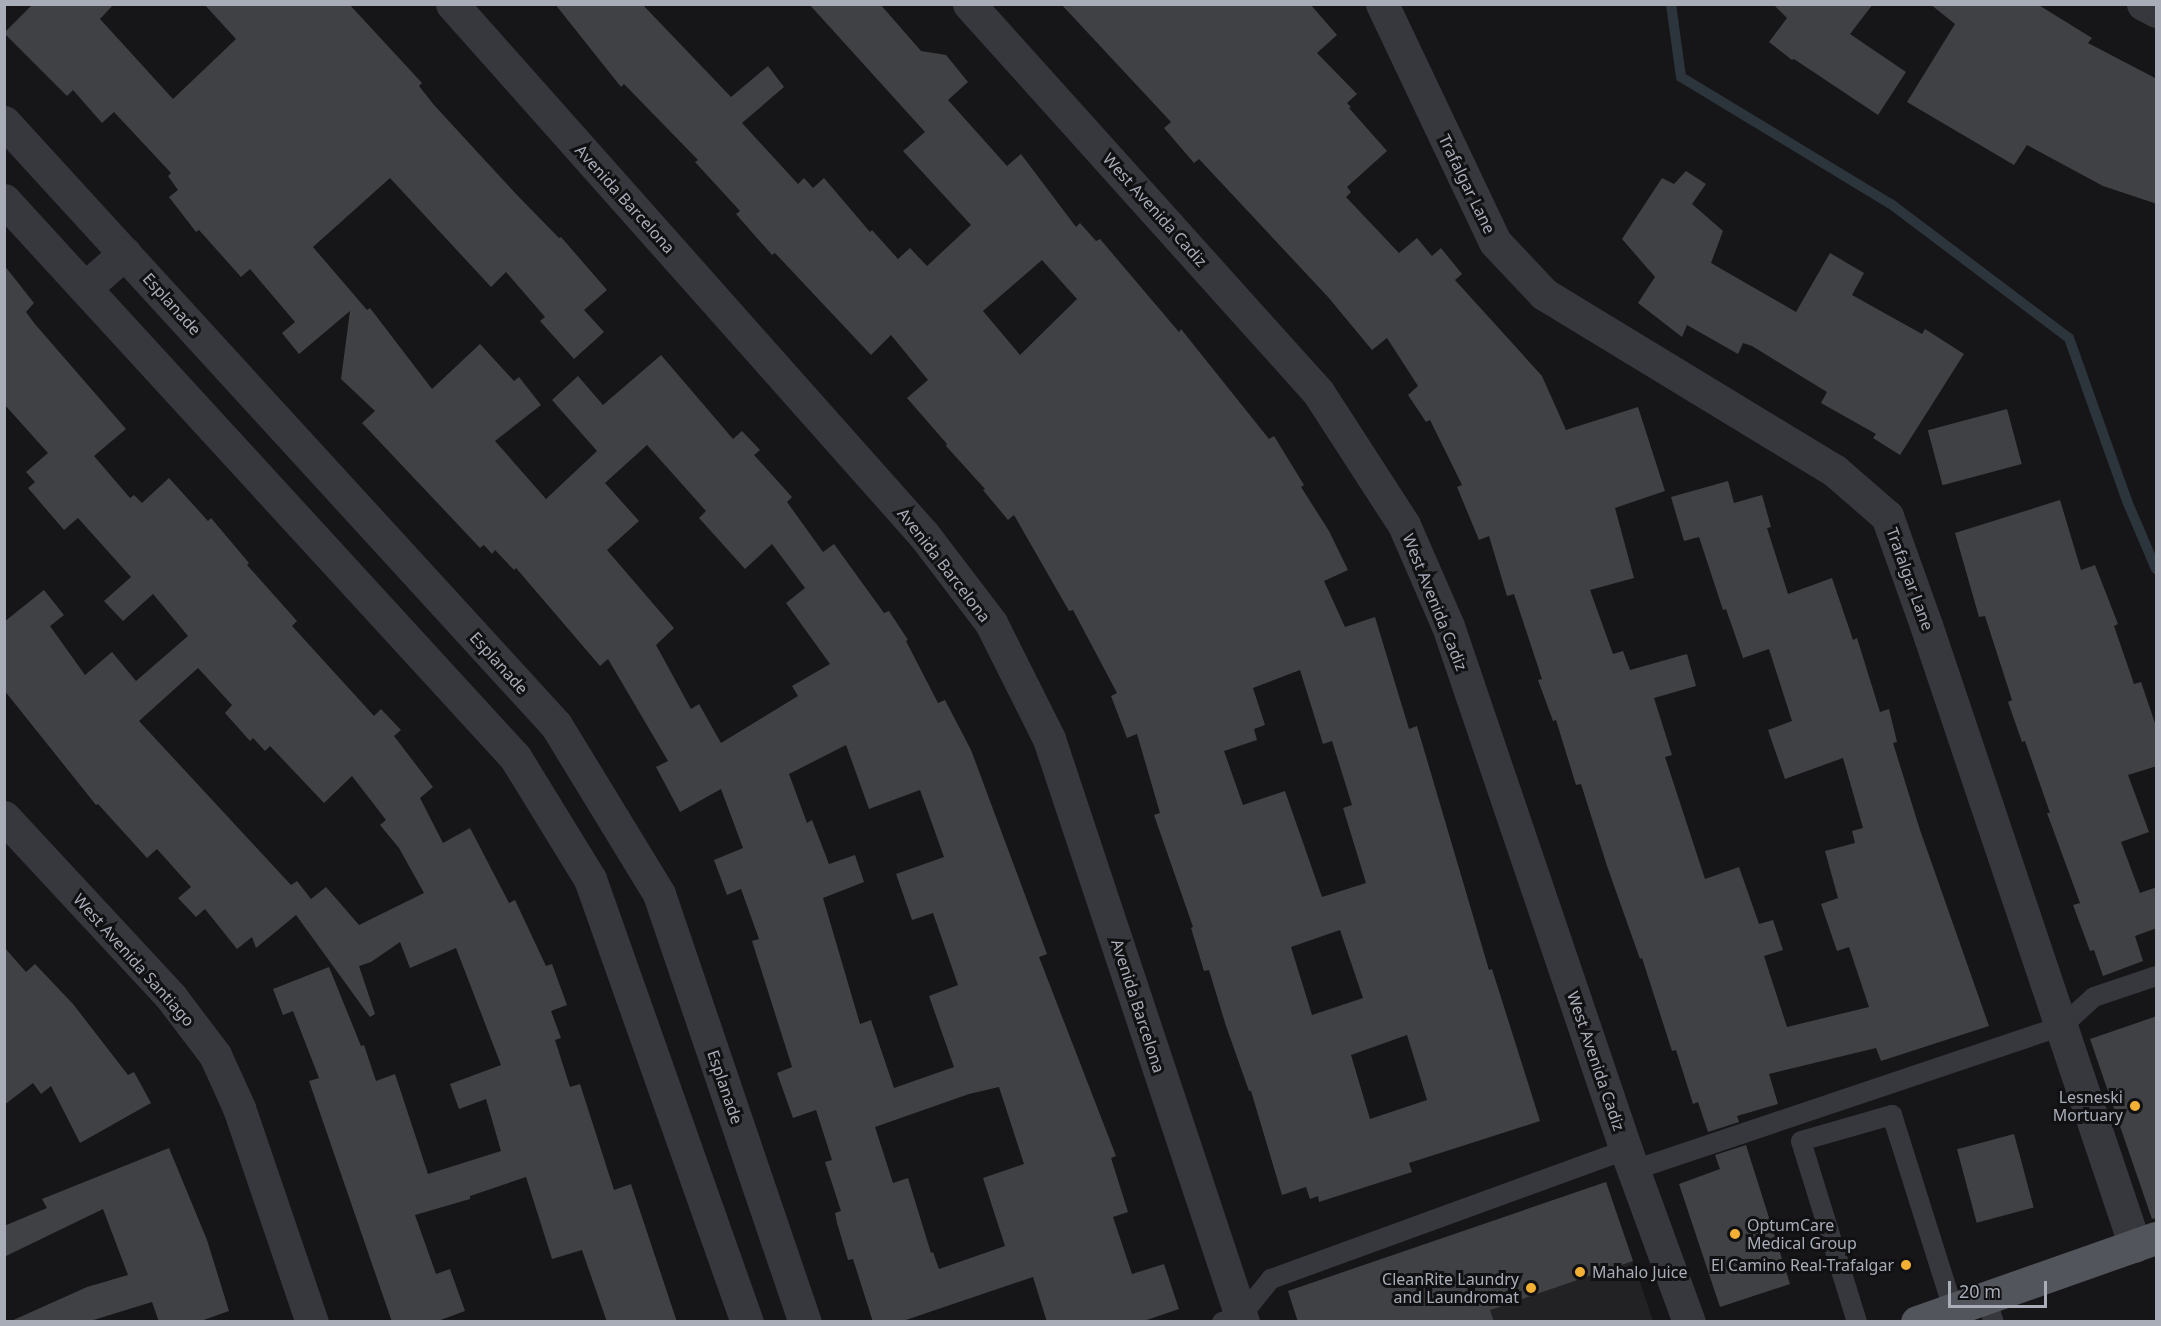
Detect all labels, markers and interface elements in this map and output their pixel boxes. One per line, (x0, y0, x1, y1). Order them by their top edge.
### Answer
street label: Trafalgar Lane (1435, 131, 1499, 237)
street label: Avenida Barcelona (571, 141, 679, 257)
street label: West Avenida Cadiz (1099, 149, 1211, 271)
street label: Esplanade (139, 269, 205, 339)
street label: Avenida Barcelona (894, 504, 994, 626)
street label: Trafalgar Lane (1883, 525, 1937, 633)
street label: West Avenida Cadiz (1399, 531, 1471, 673)
street label: Esplanade (466, 628, 532, 698)
street label: West Avenida Santiago (69, 890, 199, 1030)
street label: Avenida Barcelona (1107, 937, 1169, 1075)
street label: West Avenida Cadiz (1563, 989, 1629, 1133)
street label: Esplanade (703, 1047, 747, 1127)
place label: Lesneski Mortuary (2053, 1087, 2123, 1125)
marker: Lesneski Mortuary (2128, 1099, 2142, 1113)
place label: OptumCare Medical Group (1747, 1215, 1857, 1253)
marker: OptumCare Medical Group (1728, 1227, 1742, 1241)
place label: El Camino Real-Trafalgar (1711, 1255, 1894, 1275)
marker: El Camino Real-Trafalgar (1899, 1258, 1913, 1272)
place label: Mahalo Juice (1592, 1262, 1687, 1282)
marker: Mahalo Juice (1573, 1265, 1587, 1279)
place label: CleanRite Laundry and Laundromat (1382, 1269, 1519, 1307)
scale bar (1951, 1269, 2050, 1307)
text: 20 m (1959, 1279, 2001, 1303)
marker: CleanRite Laundry and Laundromat (1524, 1281, 1538, 1295)

